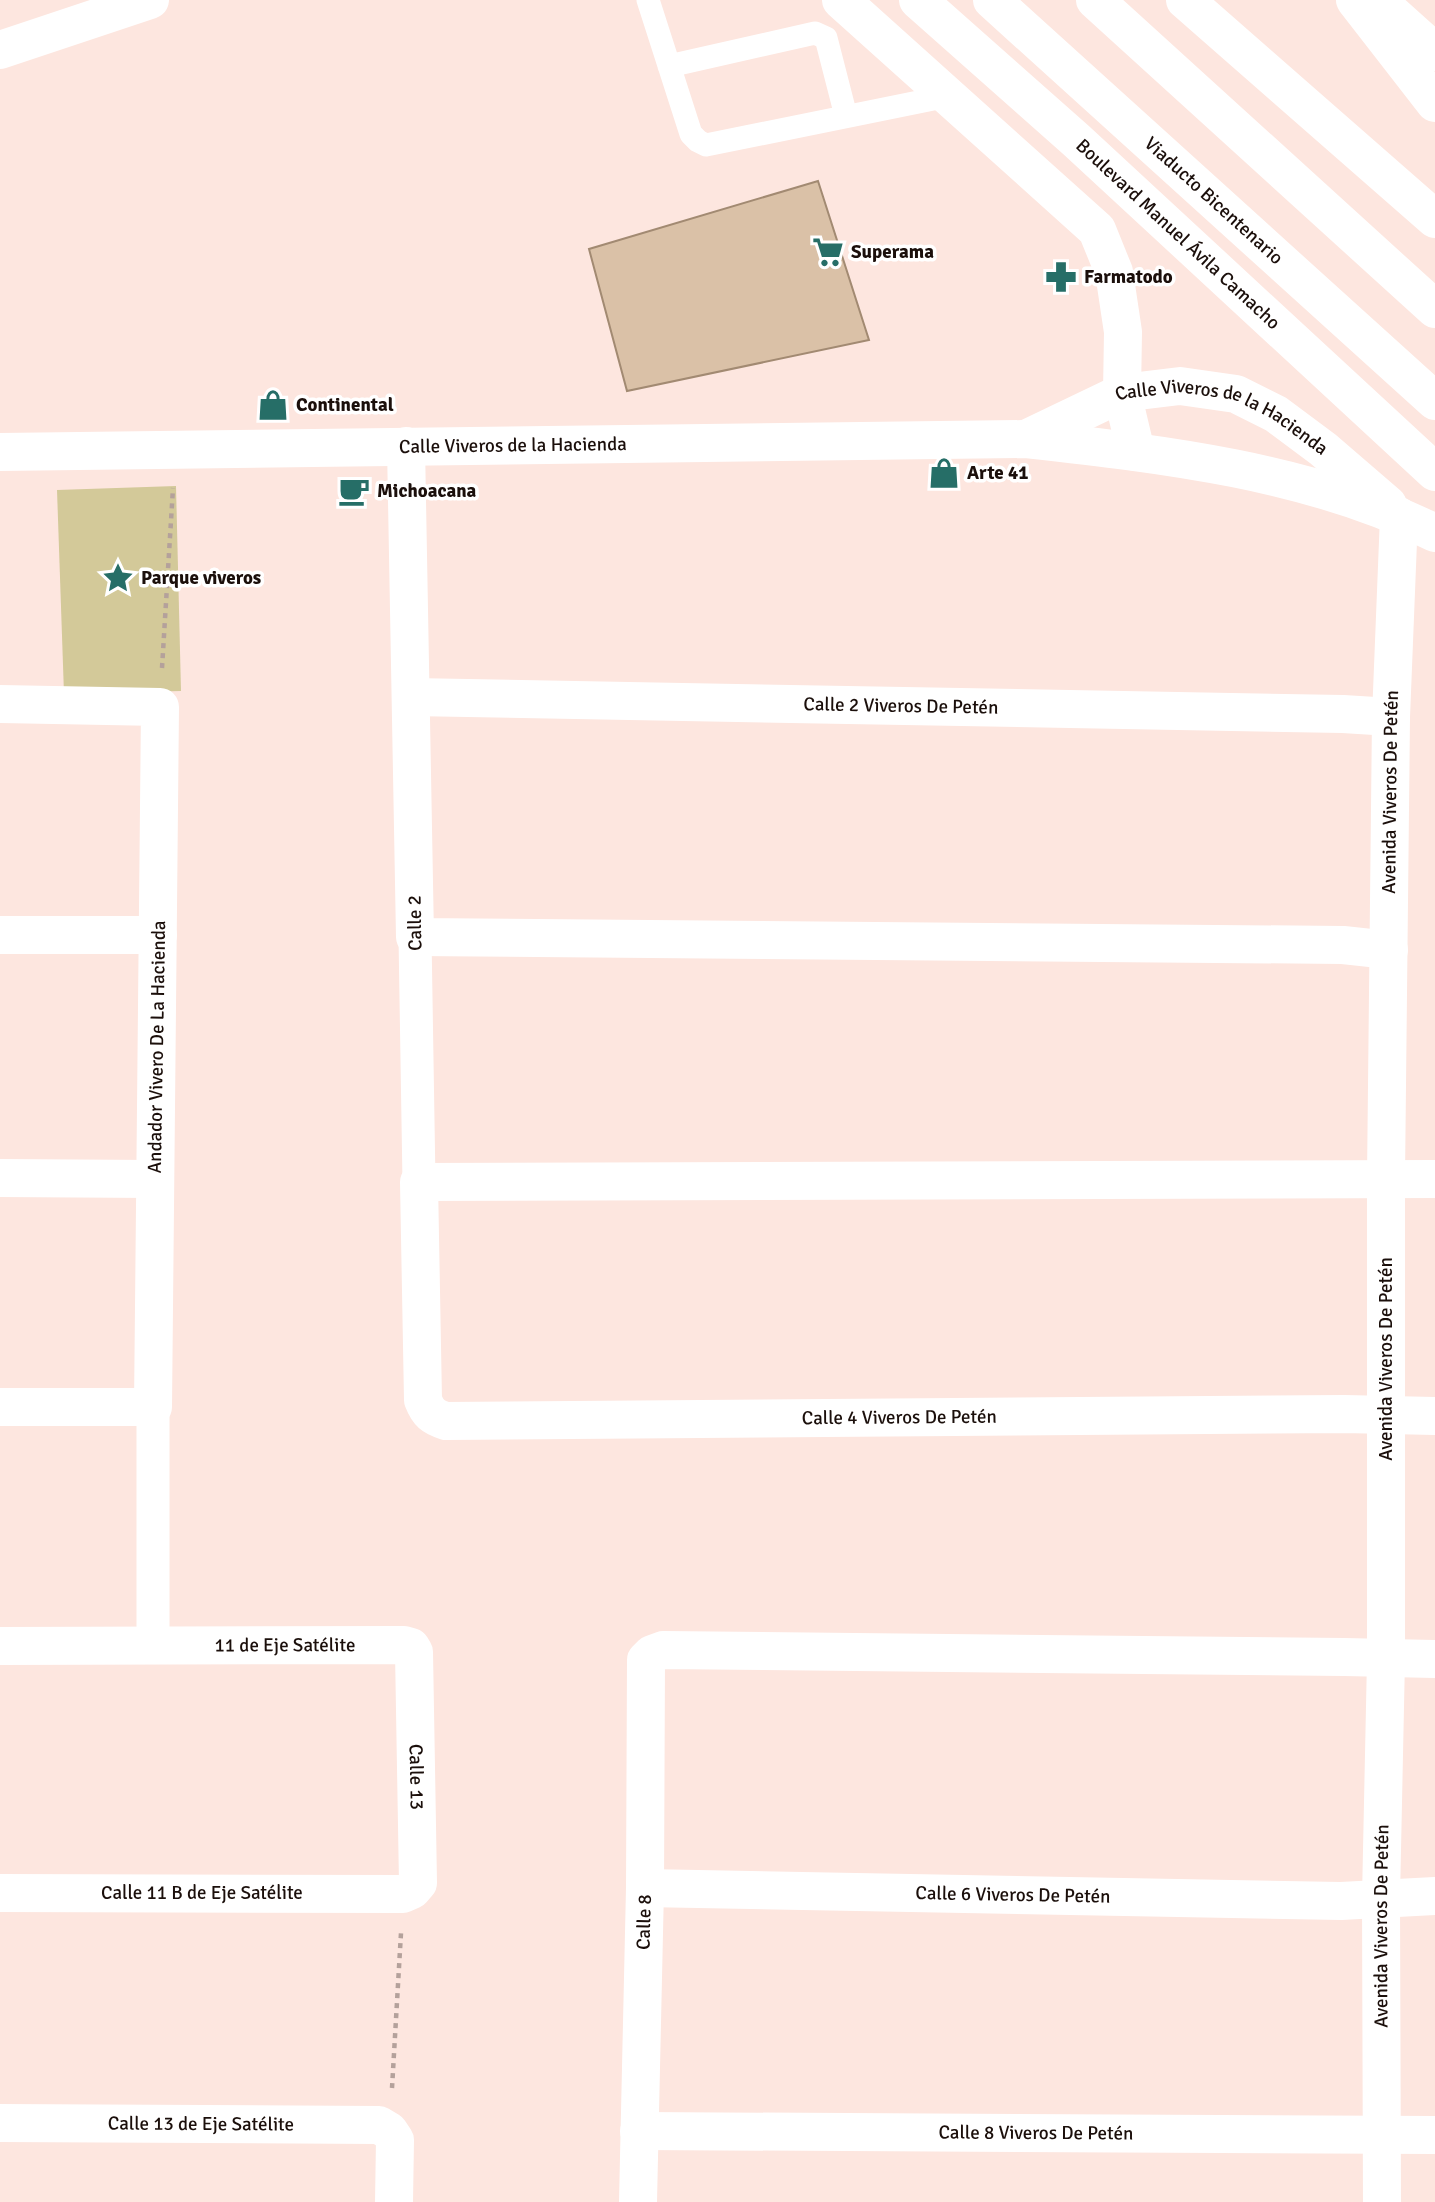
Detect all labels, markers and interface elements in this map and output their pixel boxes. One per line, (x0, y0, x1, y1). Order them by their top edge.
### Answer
street label: Viaducto Bicentenario (1139, 132, 1288, 270)
street label: Boulevard Manuel Ávila Camacho (1071, 134, 1285, 335)
supermarket icon: Superama (811, 235, 845, 269)
place label: Superama (851, 240, 934, 264)
pharmacy icon: Farmatodo (1044, 260, 1078, 294)
place label: Farmatodo (1084, 265, 1173, 289)
street label: Calle Viveros de la Hacienda (1111, 374, 1333, 461)
shop icon: Continental (256, 388, 290, 422)
place label: Continental (296, 393, 394, 417)
street label: Calle Viveros de la Hacienda (399, 432, 627, 459)
shop icon: Arte 41 (927, 456, 961, 490)
place label: Arte 41 (967, 461, 1028, 485)
cafe icon: Michoacana (337, 474, 371, 508)
place label: Michoacana (377, 479, 477, 503)
place icon: Parque viveros (101, 561, 135, 595)
place label: Parque viveros (141, 566, 261, 590)
street label: Avenida Viveros De Petén (1377, 690, 1404, 894)
street label: Calle 2 Viveros De Petén (803, 692, 999, 720)
street label: Calle 2 (403, 895, 427, 951)
street label: Andador Vivero De La Hacienda (143, 920, 171, 1174)
street label: Avenida Viveros De Petén (1374, 1257, 1398, 1461)
street label: Calle 4 Viveros De Petén (802, 1405, 997, 1430)
street label: 11 de Eje Satélite (215, 1633, 355, 1657)
street label: Calle 13 (404, 1744, 429, 1810)
street label: Avenida Viveros De Petén (1369, 1824, 1395, 2028)
street label: Calle 11 B de Eje Satélite (101, 1881, 303, 1905)
street label: Calle 6 Viveros De Petén (915, 1881, 1111, 1909)
street label: Calle 8 (632, 1894, 657, 1950)
street label: Calle 13 de Eje Satélite (108, 2112, 294, 2137)
street label: Calle 8 Viveros De Petén (938, 2121, 1134, 2145)

